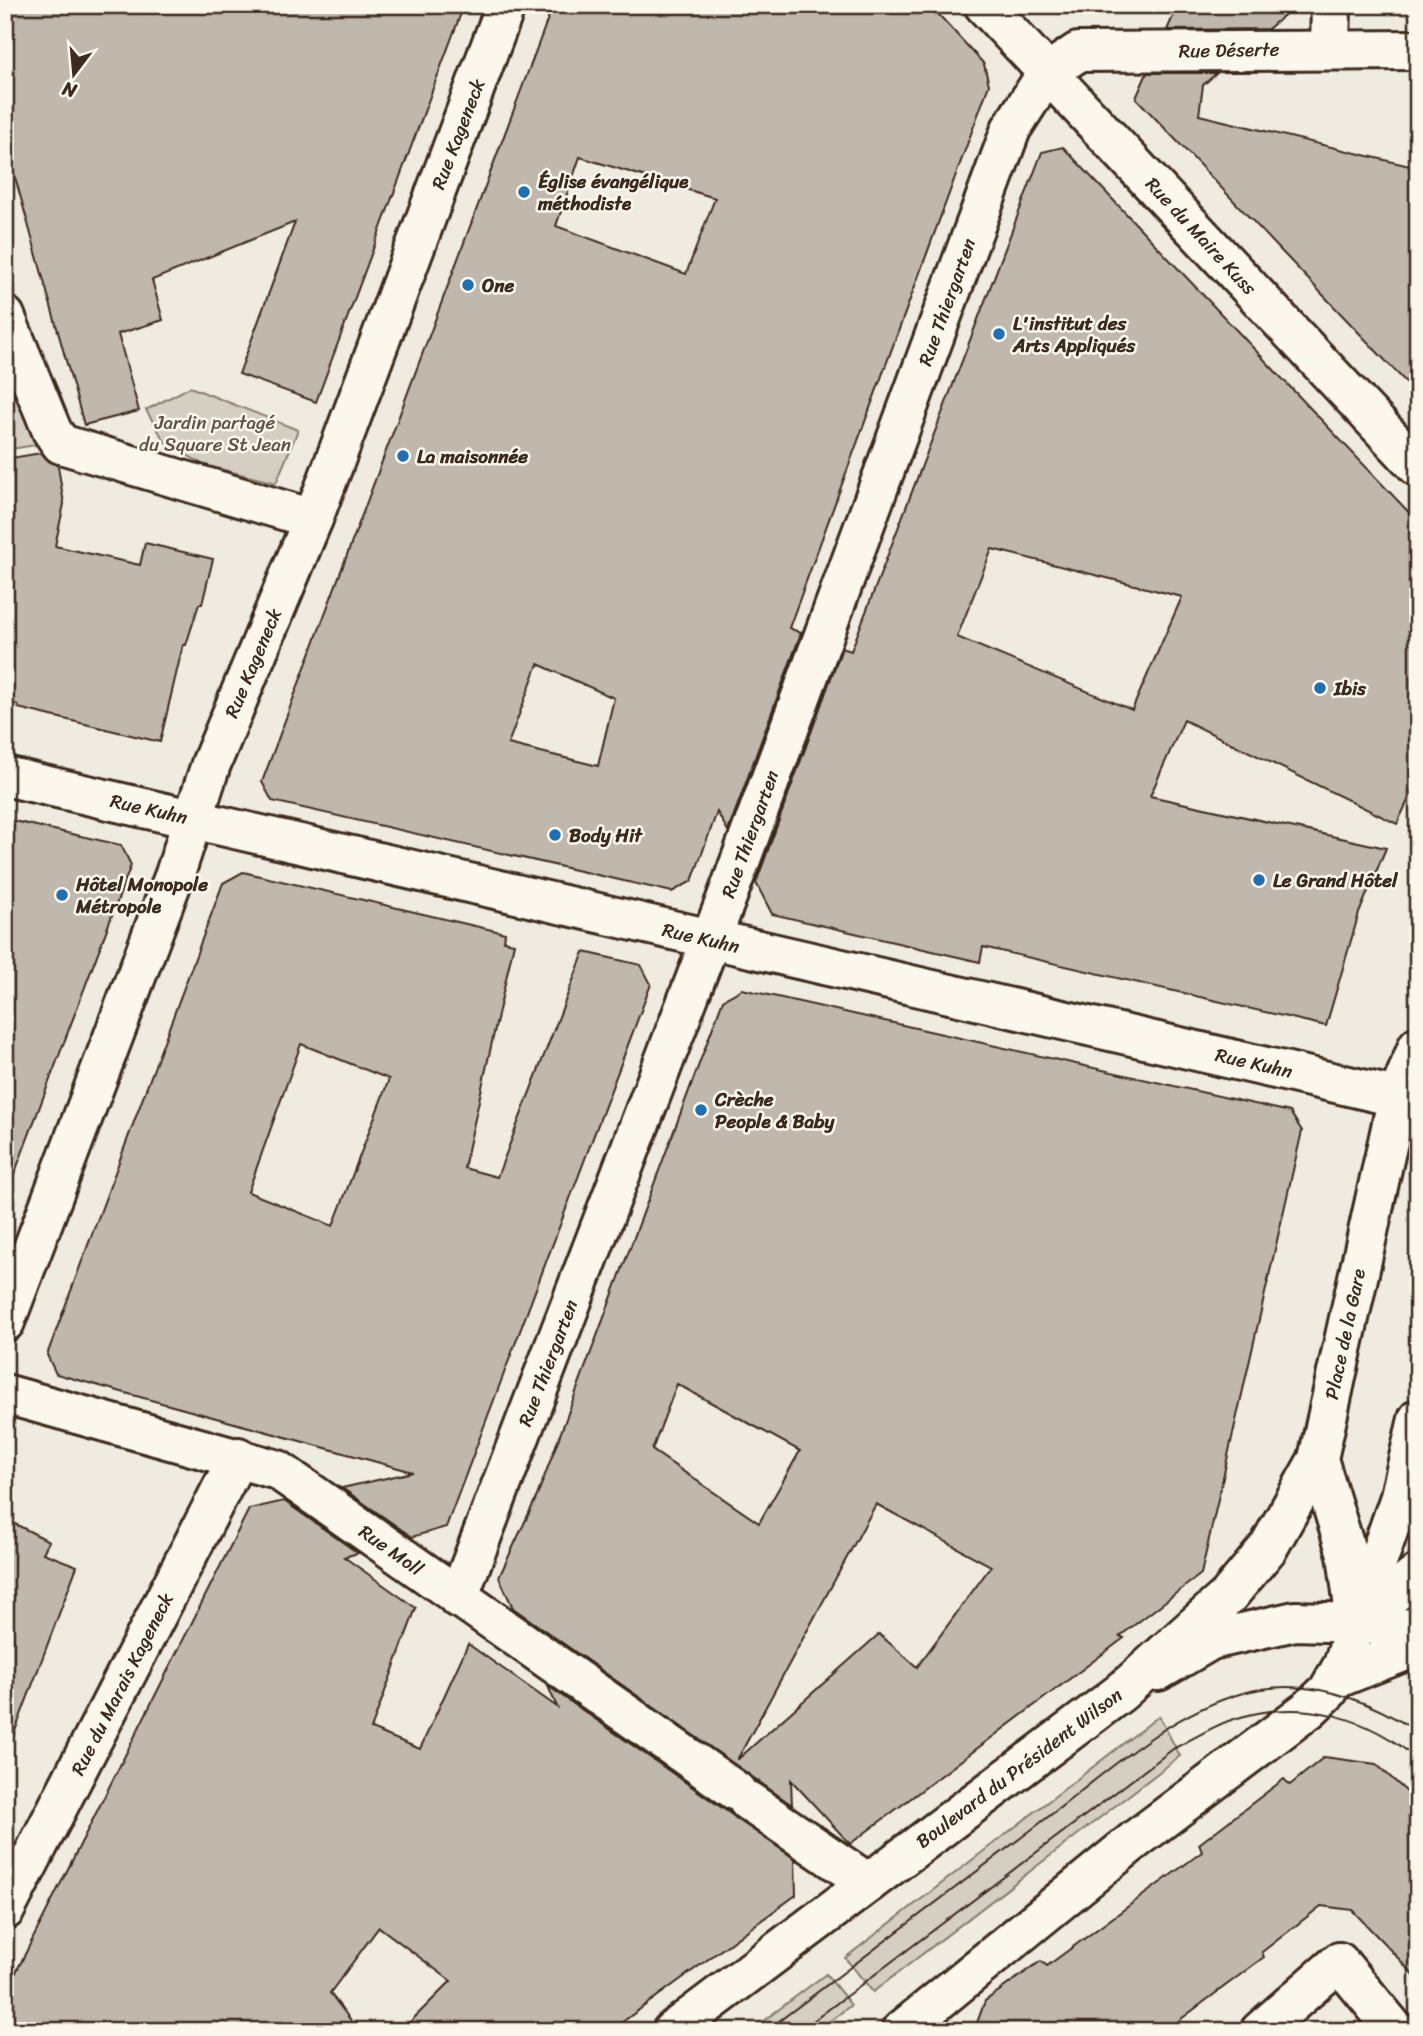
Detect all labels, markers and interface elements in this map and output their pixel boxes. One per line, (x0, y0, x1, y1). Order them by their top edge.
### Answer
street label: Rue Déserte (1178, 33, 1280, 67)
north arrow (38, 38, 108, 108)
text: N (58, 72, 81, 108)
street label: Rue Kageneck (422, 73, 495, 194)
place label: Église évangélique méthodiste (537, 165, 689, 220)
street label: Rue du Maire Kuss (1137, 169, 1265, 303)
marker: Église évangélique méthodiste (516, 184, 532, 200)
street label: Rue Thiergarten (909, 233, 985, 371)
place label: One (482, 269, 515, 302)
marker: One (460, 277, 476, 293)
place label: L'institut des Arts Appliqués (1012, 307, 1137, 362)
marker: L'institut des Arts Appliqués (991, 326, 1007, 342)
park label: Jardin partagé du Square St Jean (139, 406, 291, 461)
place label: La maisonnée (417, 440, 528, 473)
marker: La maisonnée (395, 448, 411, 464)
street label: Rue Kageneck (215, 602, 291, 723)
place label: Ibis (1333, 672, 1367, 705)
marker: Ibis (1312, 680, 1328, 696)
street label: Rue Thiergarten (712, 765, 788, 903)
street label: Rue Kuhn (107, 784, 191, 834)
place label: Body Hit (569, 819, 643, 852)
marker: Body Hit (547, 827, 563, 843)
place label: Le Grand Hôtel (1273, 864, 1399, 897)
place label: Hôtel Monopole Métropole (75, 868, 208, 923)
marker: Le Grand Hôtel (1251, 872, 1267, 888)
marker: Hôtel Monopole Métropole (54, 887, 70, 903)
street label: Rue Kuhn (659, 913, 743, 963)
street label: Rue Kuhn (1212, 1038, 1296, 1088)
place label: Crèche People & Baby (714, 1083, 835, 1138)
marker: Crèche People & Baby (693, 1102, 709, 1118)
street label: Place de la Gare (1315, 1266, 1375, 1402)
street label: Rue Thiergarten (509, 1295, 587, 1431)
street label: Rue Moll (352, 1516, 431, 1585)
street label: Rue du Marais Kageneck (62, 1586, 183, 1781)
street label: Boulevard du Président Wilson (909, 1679, 1129, 1857)

